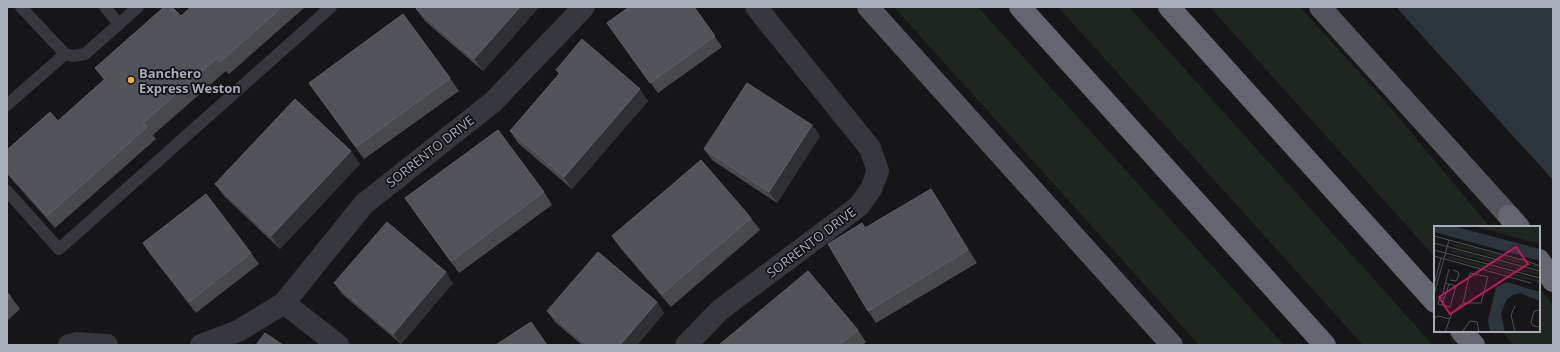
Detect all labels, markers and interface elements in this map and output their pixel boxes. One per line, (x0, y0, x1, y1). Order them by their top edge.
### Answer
place label: Banchero Express Weston (139, 64, 241, 97)
marker: Banchero Express Weston (126, 75, 136, 85)
street label: SORRENTO DRIVE (382, 111, 478, 191)
street label: SORRENTO DRIVE (763, 203, 859, 281)
inset map (1434, 226, 1540, 332)

